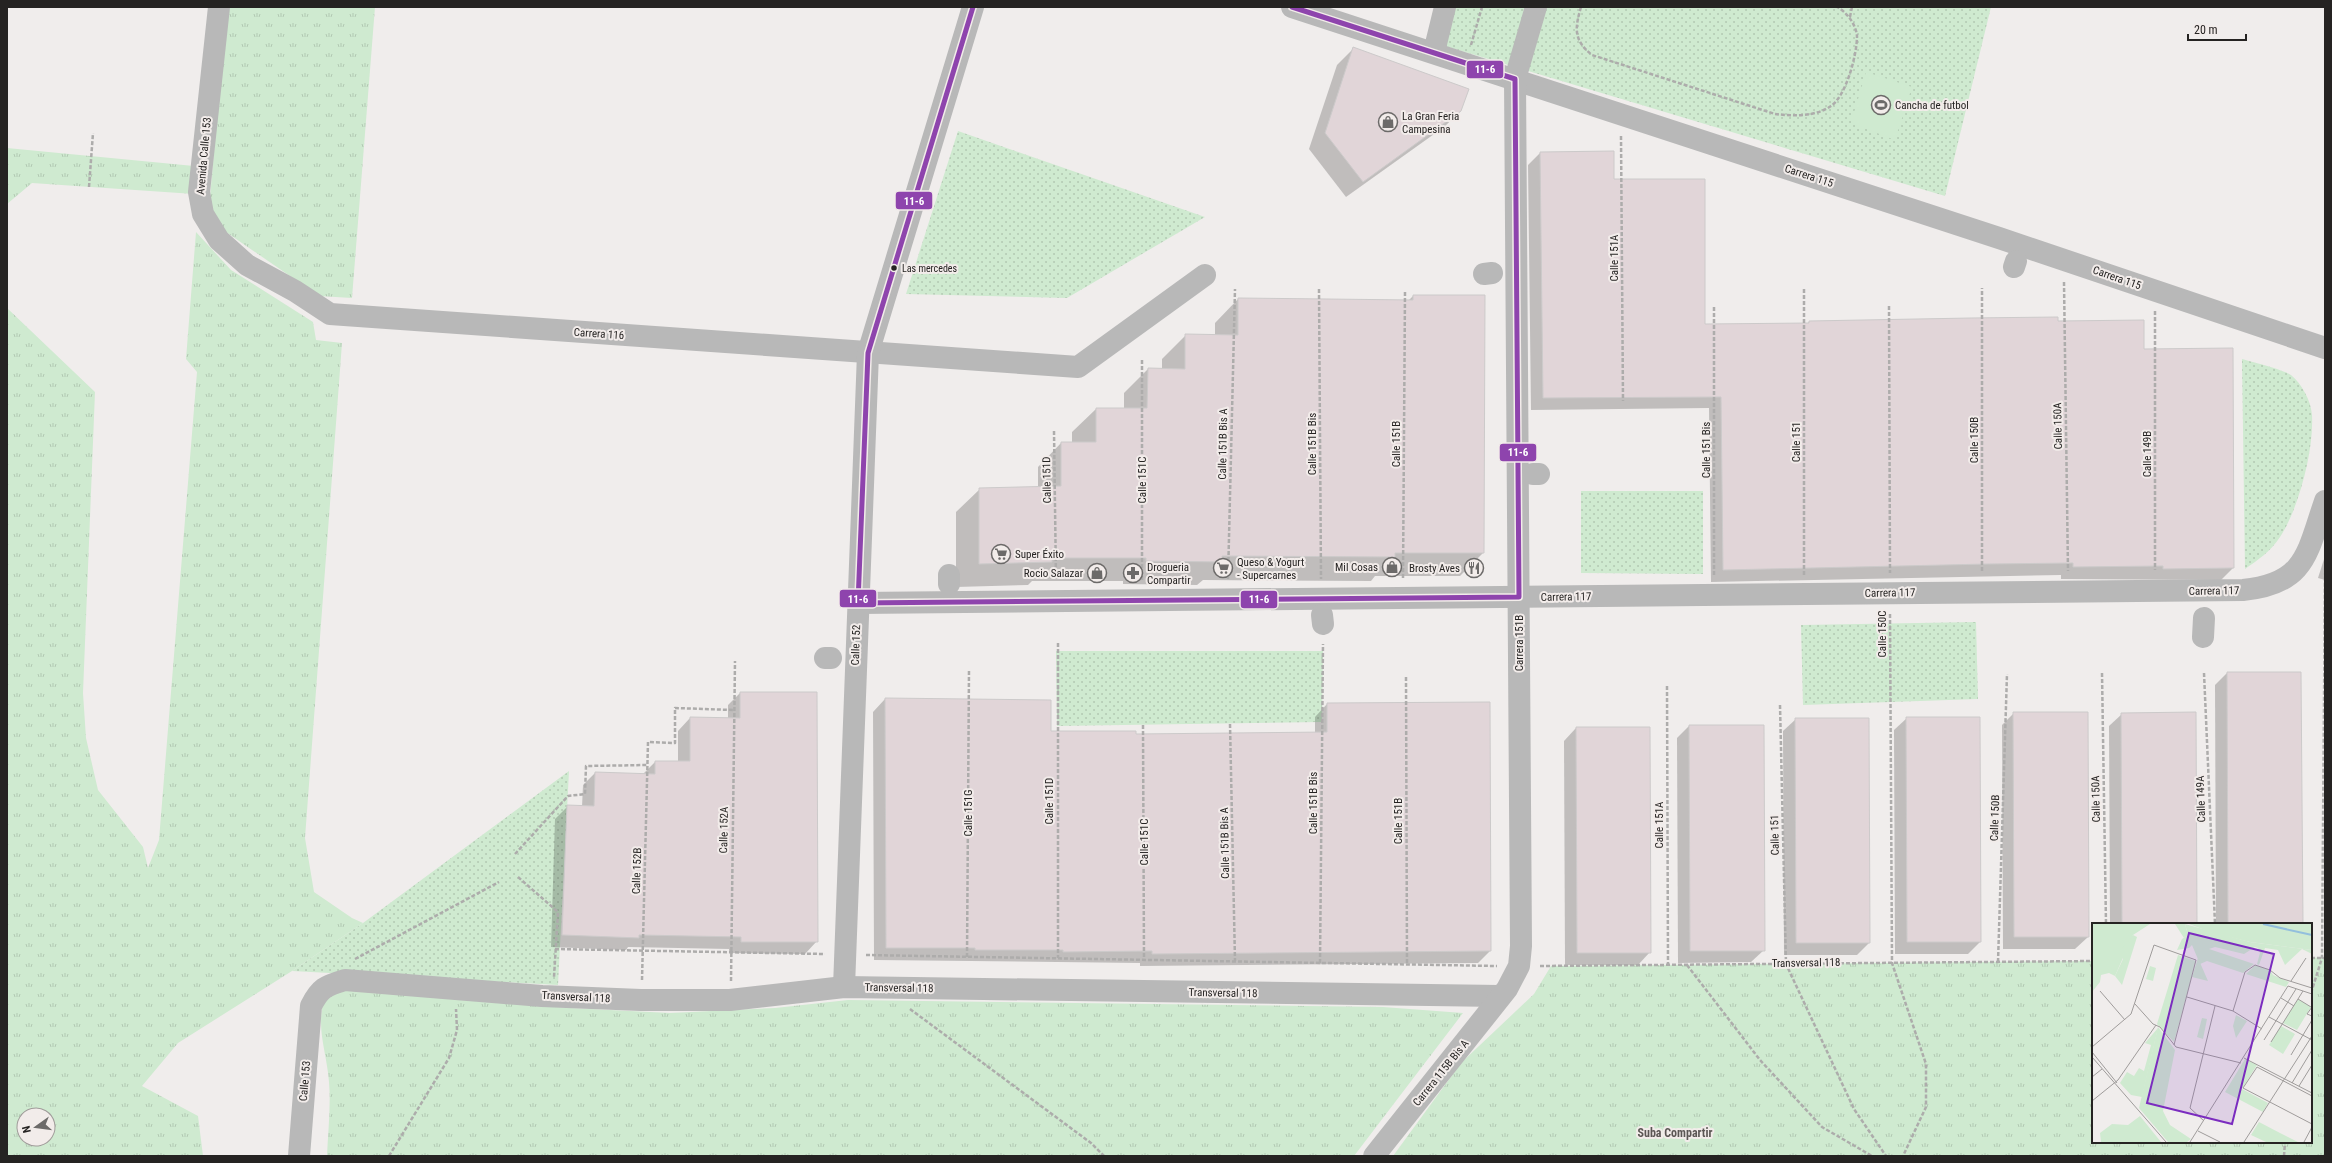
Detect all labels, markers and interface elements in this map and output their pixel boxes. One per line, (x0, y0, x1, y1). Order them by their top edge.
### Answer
scale bar (2188, 16, 2246, 42)
text: 20 m (2194, 23, 2218, 37)
line badge: 11-6 (1466, 60, 1504, 79)
text: 11-6 (1475, 63, 1496, 76)
sports icon: Cancha de futbol (1870, 94, 1892, 116)
place label: Cancha de futbol (1895, 99, 1969, 112)
place label: La Gran Feria Campesina (1402, 110, 1459, 136)
shop icon: La Gran Feria Campesina (1377, 111, 1399, 133)
street label: Avenida Calle 153 (194, 117, 214, 195)
street label: Carrera 115 (1783, 162, 1835, 190)
line badge: 11-6 (895, 191, 933, 210)
text: 11-6 (904, 195, 925, 208)
street label: Calle 151A (1608, 234, 1621, 281)
marker: Las mercedes (889, 263, 899, 273)
place label: Las mercedes (902, 263, 958, 274)
street label: Carrera 115 (2091, 264, 2143, 292)
street label: Carrera 116 (573, 326, 625, 342)
street label: Calle 150A (2051, 402, 2065, 450)
street label: Calle 151B Bis A (1216, 408, 1230, 480)
street label: Calle 151B Bis (1306, 413, 1319, 475)
street label: Calle 150B (1968, 417, 1981, 463)
street label: Calle 151B (1390, 421, 1403, 467)
street label: Calle 151 Bis (1700, 422, 1713, 478)
street label: Calle 151 (1790, 422, 1803, 462)
street label: Calle 149B (2141, 431, 2154, 477)
line badge: 11-6 (1499, 443, 1537, 462)
text: 11-6 (1508, 446, 1529, 459)
street label: Calle 151D (1040, 456, 1054, 504)
street label: Calle 151C (1136, 457, 1149, 503)
supermarket icon: Super Éxito (990, 543, 1012, 565)
place label: Super Éxito (1015, 548, 1064, 561)
place label: Queso & Yogurt - Supercarnes (1237, 556, 1304, 582)
shop icon: Mil Cosas (1381, 556, 1403, 578)
supermarket icon: Queso & Yogurt - Supercarnes (1212, 557, 1234, 579)
restaurant icon: Brosty Aves (1463, 557, 1485, 579)
place label: Drogueria Compartir (1147, 561, 1191, 587)
place label: Mil Cosas (1335, 561, 1378, 574)
shop icon: Rocio Salazar (1086, 562, 1108, 584)
pharmacy icon: Drogueria Compartir (1122, 562, 1144, 584)
place label: Brosty Aves (1409, 562, 1460, 575)
place label: Rocio Salazar (1024, 567, 1084, 580)
street label: Carrera 117 (2189, 584, 2239, 598)
street label: Carrera 117 (1865, 586, 1915, 600)
line badge: 11-6 (839, 589, 877, 608)
line badge: 11-6 (1240, 590, 1278, 609)
street label: Carrera 117 (1541, 590, 1591, 604)
text: 11-6 (848, 593, 869, 606)
text: 11-6 (1249, 593, 1270, 606)
street label: Calle 150C (1876, 611, 1889, 657)
street label: Carrera 151B (1513, 615, 1526, 671)
street label: Calle 152 (849, 625, 863, 665)
street label: Calle 151B Bis (1307, 772, 1320, 834)
street label: Calle 150A (2089, 775, 2103, 823)
street label: Calle 149A (2194, 775, 2208, 823)
street label: Calle 151D (1043, 778, 1056, 824)
street label: Calle 151G (962, 789, 975, 837)
street label: Calle 150B (1988, 795, 2002, 841)
street label: Calle 151B (1392, 798, 1405, 844)
street label: Calle 151A (1653, 801, 1666, 848)
street label: Calle 152A (717, 806, 731, 854)
street label: Calle 151B Bis A (1218, 807, 1232, 879)
street label: Calle 151 (1768, 815, 1782, 855)
street label: Calle 151C (1138, 819, 1151, 865)
street label: Calle 152B (630, 848, 644, 894)
inset map (2092, 923, 2312, 1143)
street label: Transversal 118 (1771, 956, 1841, 970)
street label: Transversal 118 (864, 981, 934, 995)
street label: Transversal 118 (1188, 986, 1258, 1000)
street label: Transversal 118 (541, 989, 611, 1005)
street label: Carrera 115B Bis A (1410, 1037, 1472, 1109)
street label: Calle 153 (297, 1060, 313, 1102)
north arrow (16, 1107, 56, 1147)
text: N (20, 1124, 34, 1134)
district label: Suba Compartir (1638, 1126, 1713, 1140)

